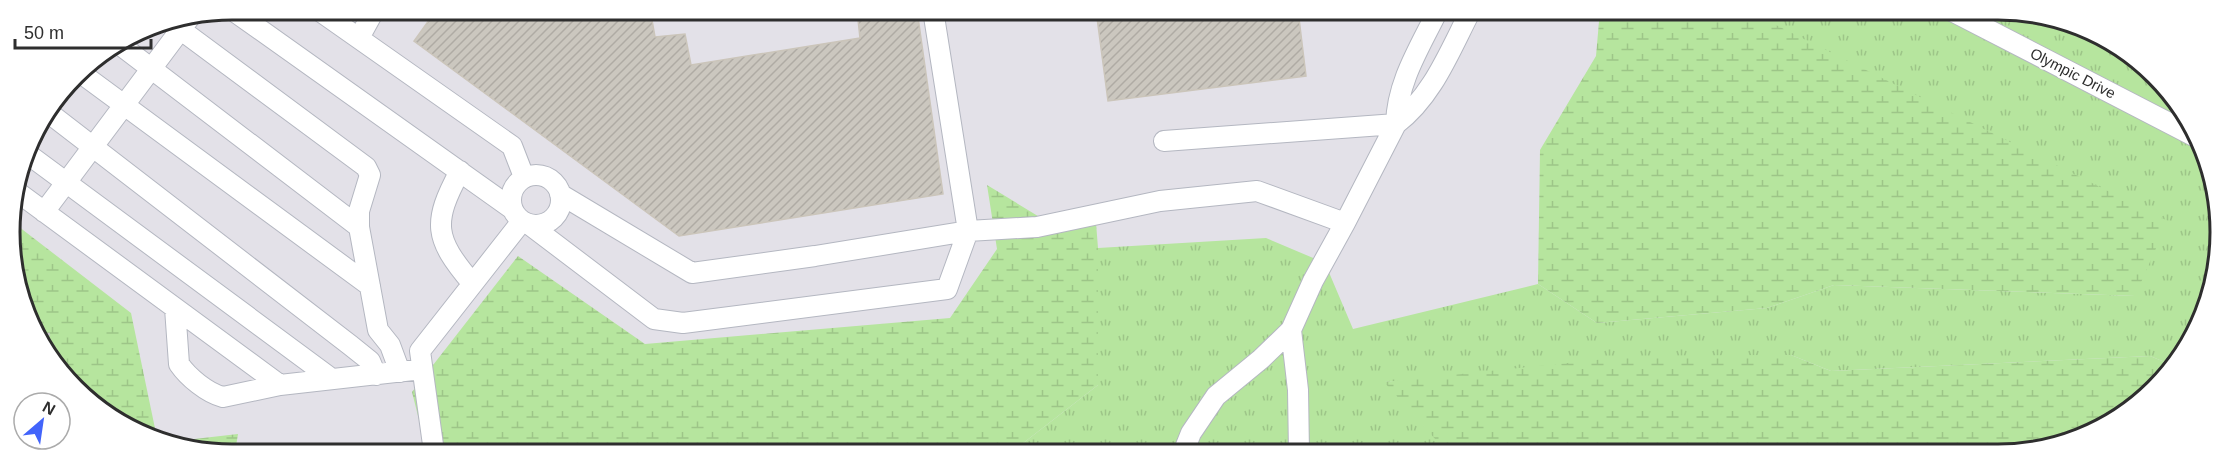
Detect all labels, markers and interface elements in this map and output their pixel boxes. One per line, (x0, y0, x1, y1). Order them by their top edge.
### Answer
scale bar (15, 12, 152, 50)
text: 50 m (24, 23, 64, 43)
street label: Olympic Drive (2028, 44, 2118, 102)
north arrow (12, 391, 72, 451)
text: N (40, 398, 58, 419)

